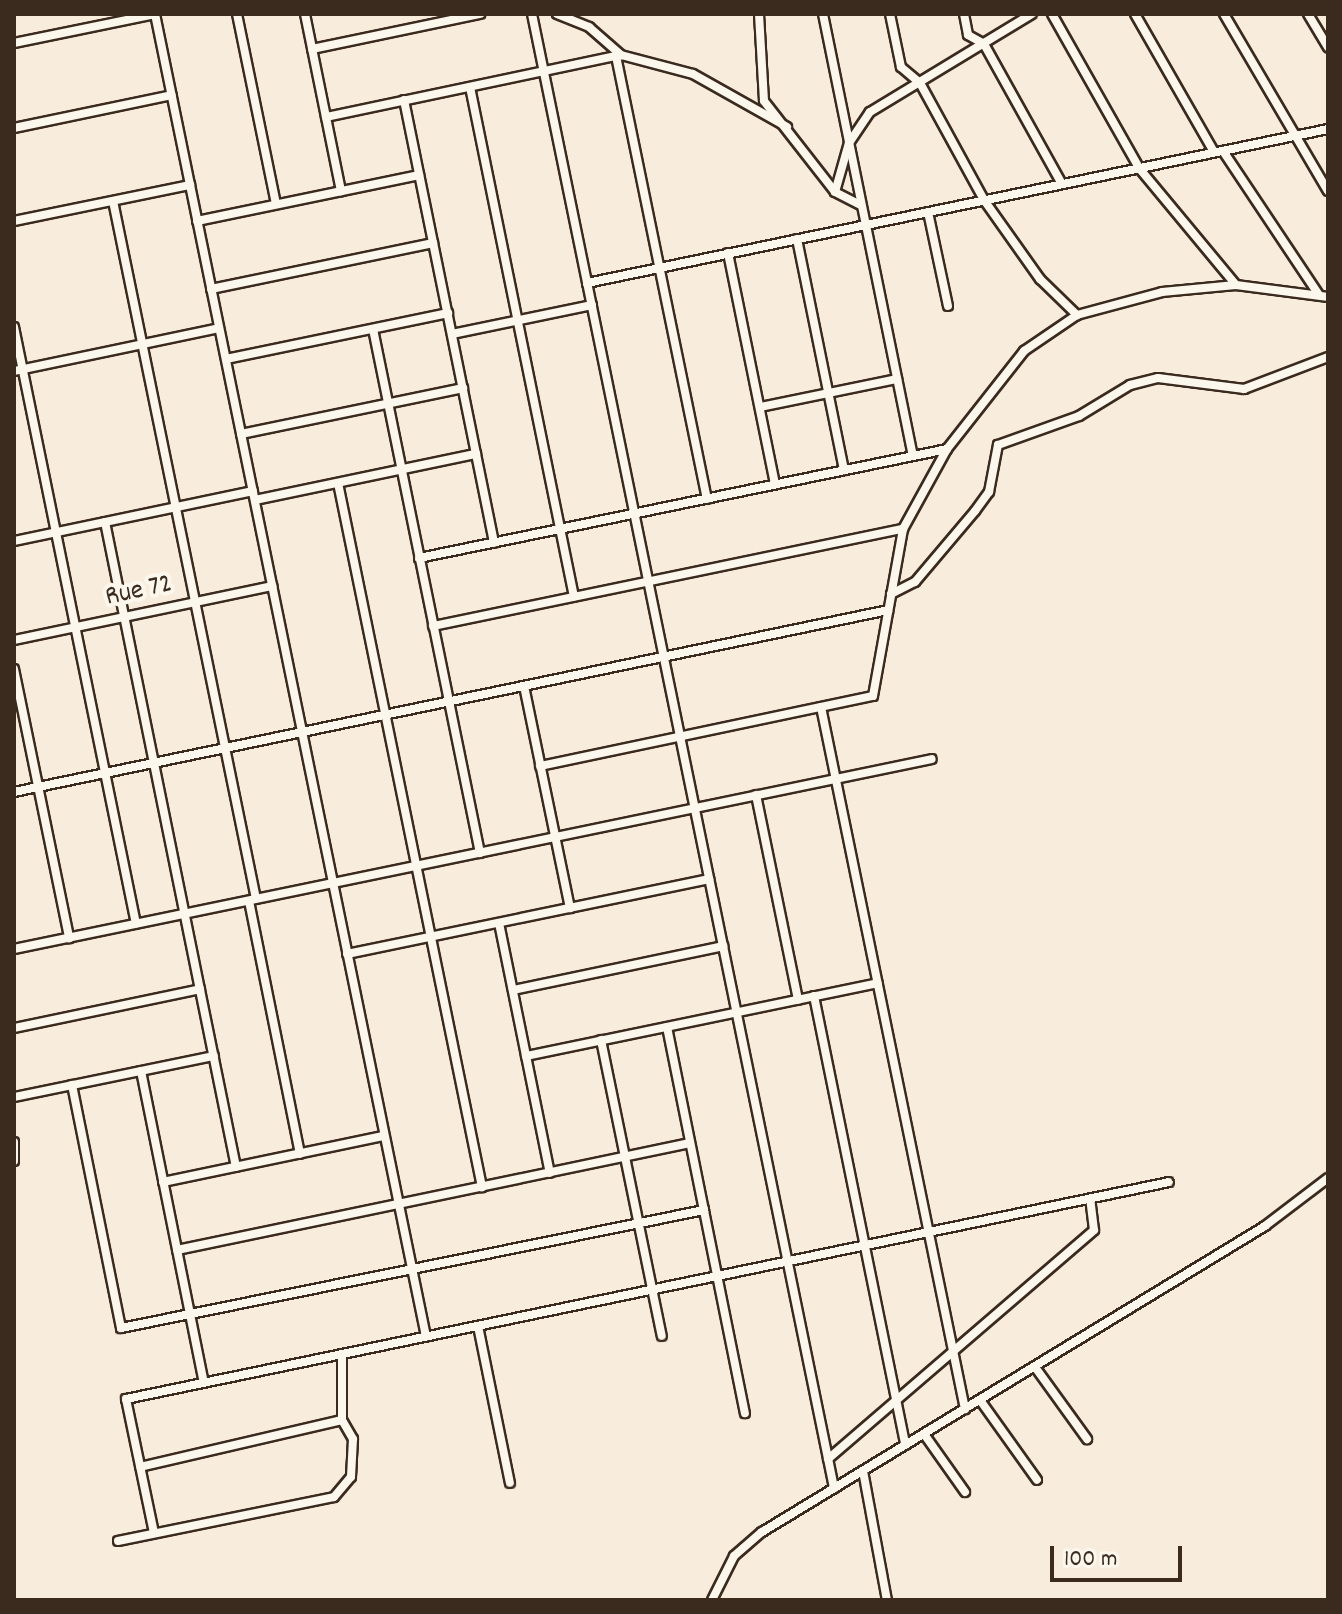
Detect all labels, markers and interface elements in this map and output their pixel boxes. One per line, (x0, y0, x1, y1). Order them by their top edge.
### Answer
street label: Rue 72 (103, 569, 175, 615)
scale bar (1054, 1530, 1186, 1580)
text: 100 m (1064, 1543, 1117, 1577)

